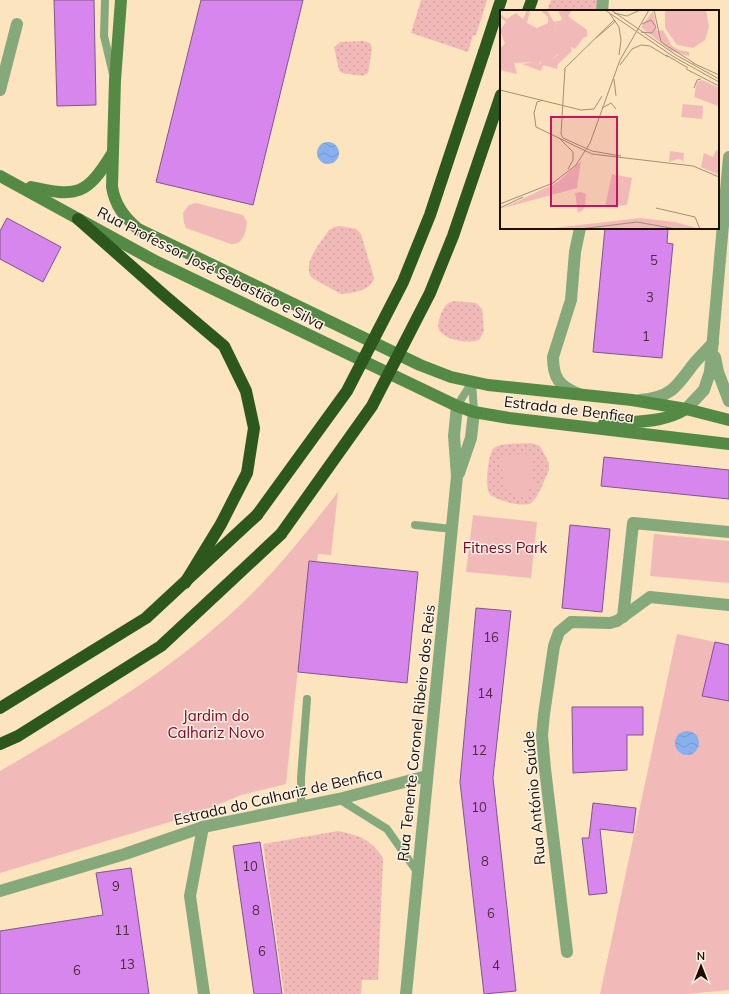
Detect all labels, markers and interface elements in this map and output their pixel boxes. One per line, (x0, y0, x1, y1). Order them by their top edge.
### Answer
inset map (500, 10, 719, 229)
street label: Rua Professor José Sebastião e Silva (94, 202, 328, 334)
house number: 5 (650, 252, 658, 268)
house number: 3 (646, 289, 654, 305)
house number: 1 (642, 328, 650, 344)
street label: Estrada de Benfica (503, 392, 635, 426)
park label: Fitness Park (463, 538, 548, 557)
street label: Rua Tenente Coronel Ribeiro dos Reis (393, 603, 439, 863)
house number: 16 (483, 629, 499, 645)
house number: 14 (477, 685, 493, 701)
park label: Jardim do Calhariz Novo (167, 706, 265, 742)
street label: Rua António Saúde (519, 730, 549, 866)
house number: 12 (471, 742, 487, 758)
street label: Estrada do Calhariz de Benfica (172, 763, 384, 829)
house number: 10 (471, 799, 487, 815)
house number: 8 (481, 853, 489, 869)
house number: 10 (242, 858, 258, 874)
house number: 9 (112, 878, 120, 894)
house number: 8 (252, 902, 260, 918)
house number: 6 (487, 905, 495, 921)
house number: 11 (114, 922, 130, 938)
house number: 6 (258, 943, 266, 959)
north arrow (681, 946, 721, 986)
text: N (697, 949, 705, 963)
house number: 13 (119, 956, 135, 972)
house number: 4 (492, 957, 500, 973)
house number: 6 (73, 962, 81, 978)

